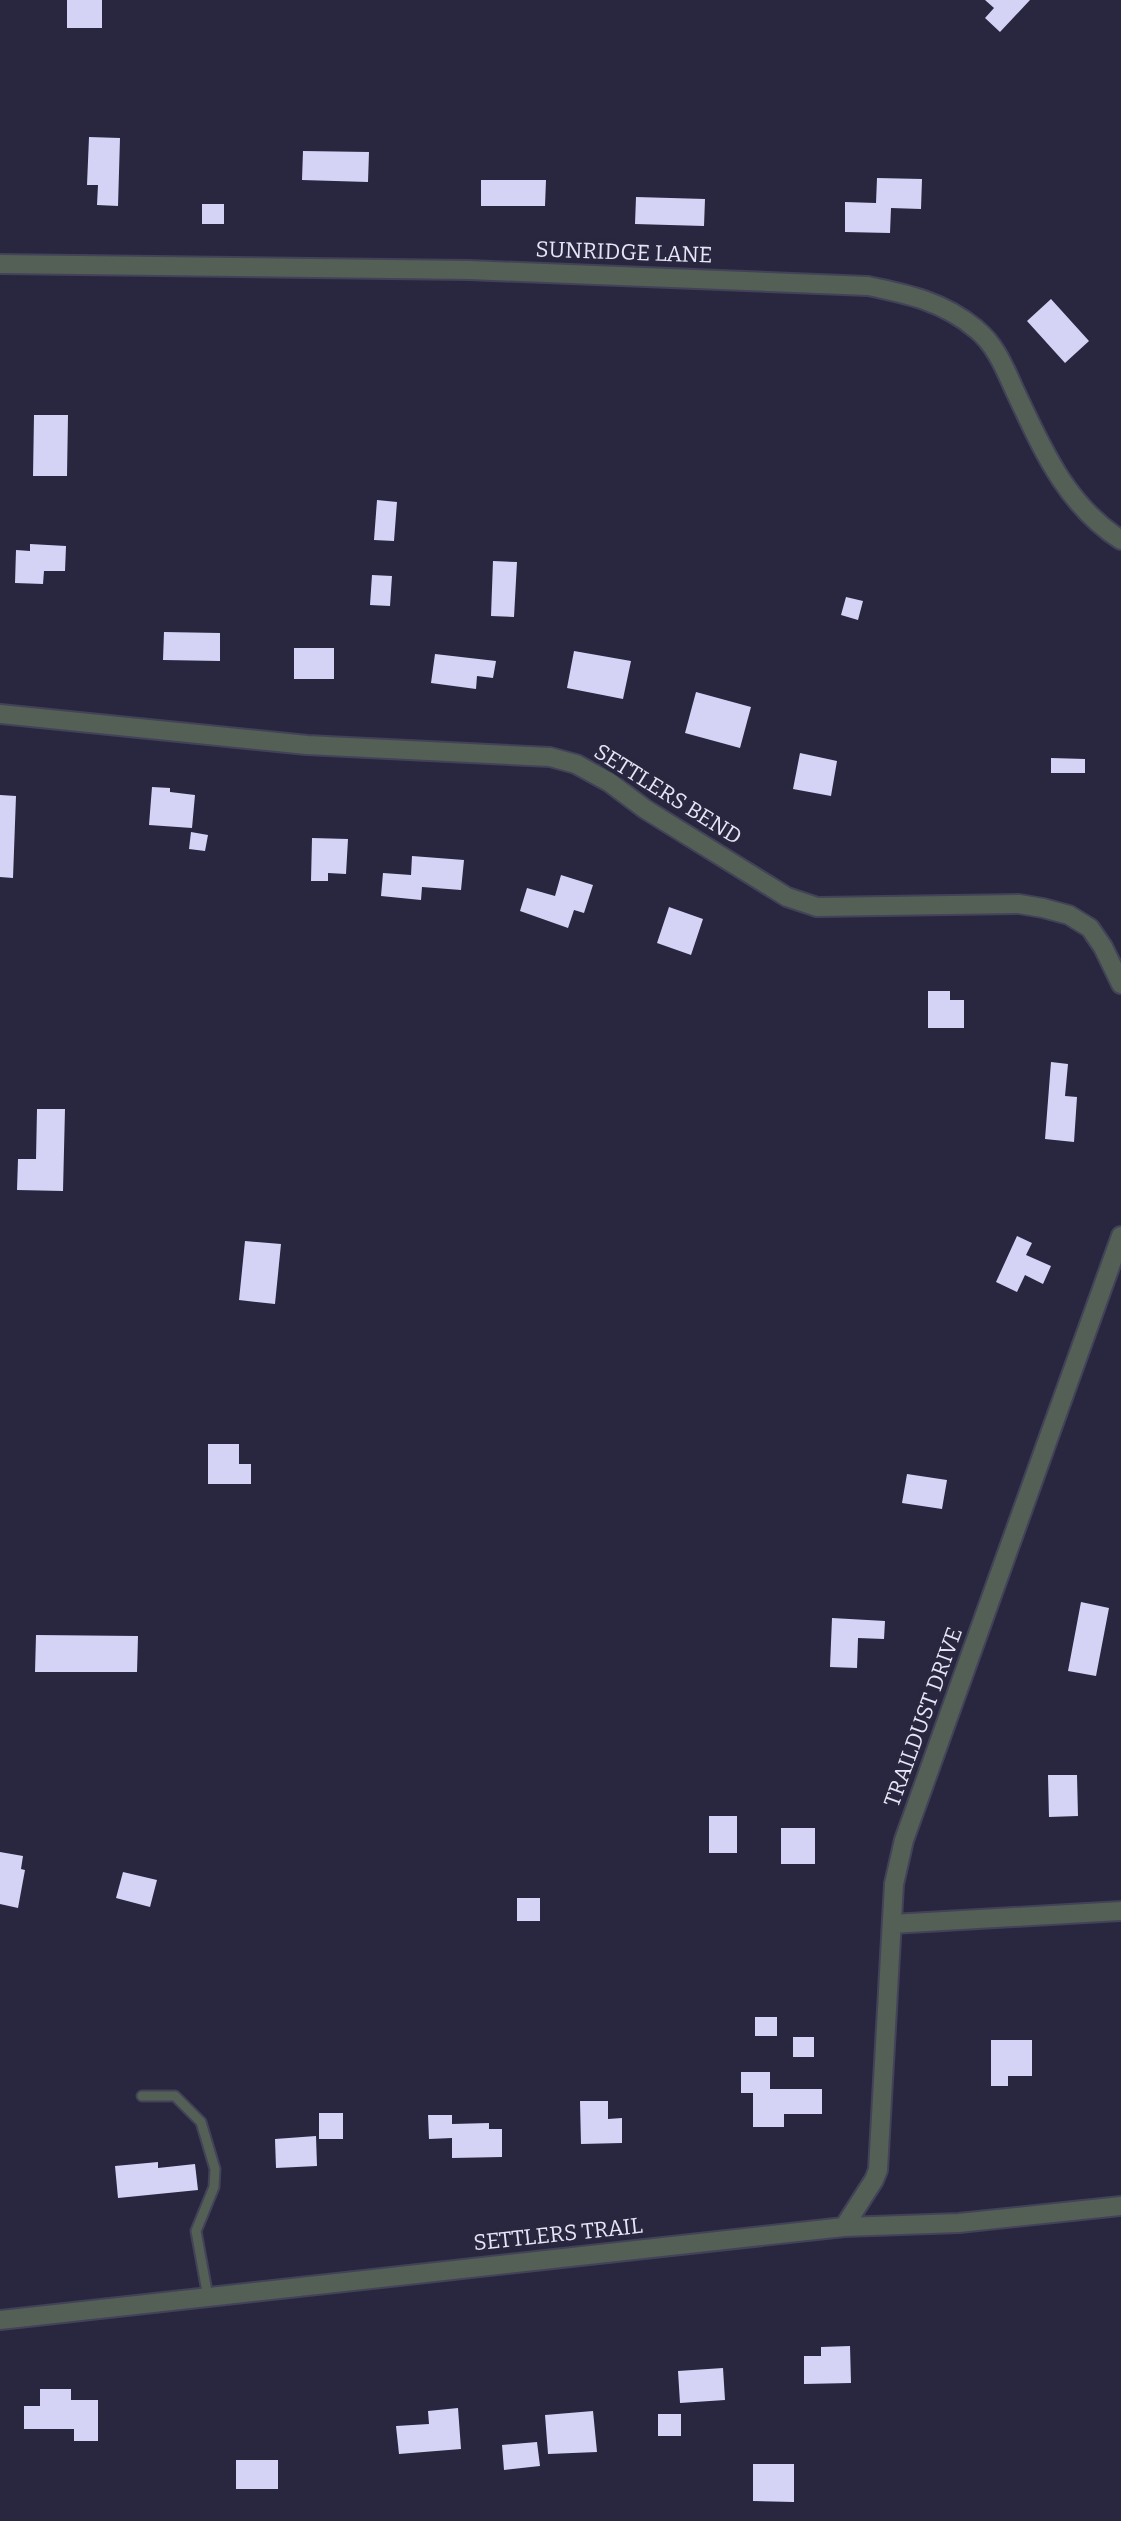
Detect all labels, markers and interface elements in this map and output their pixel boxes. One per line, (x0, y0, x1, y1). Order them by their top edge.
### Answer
street label: SUNRIDGE LANE (535, 235, 713, 269)
street label: SETTLERS BEND (589, 738, 747, 850)
street label: TRAILDUST DRIVE (878, 1623, 968, 1811)
street label: SETTLERS TRAIL (472, 2212, 644, 2256)

